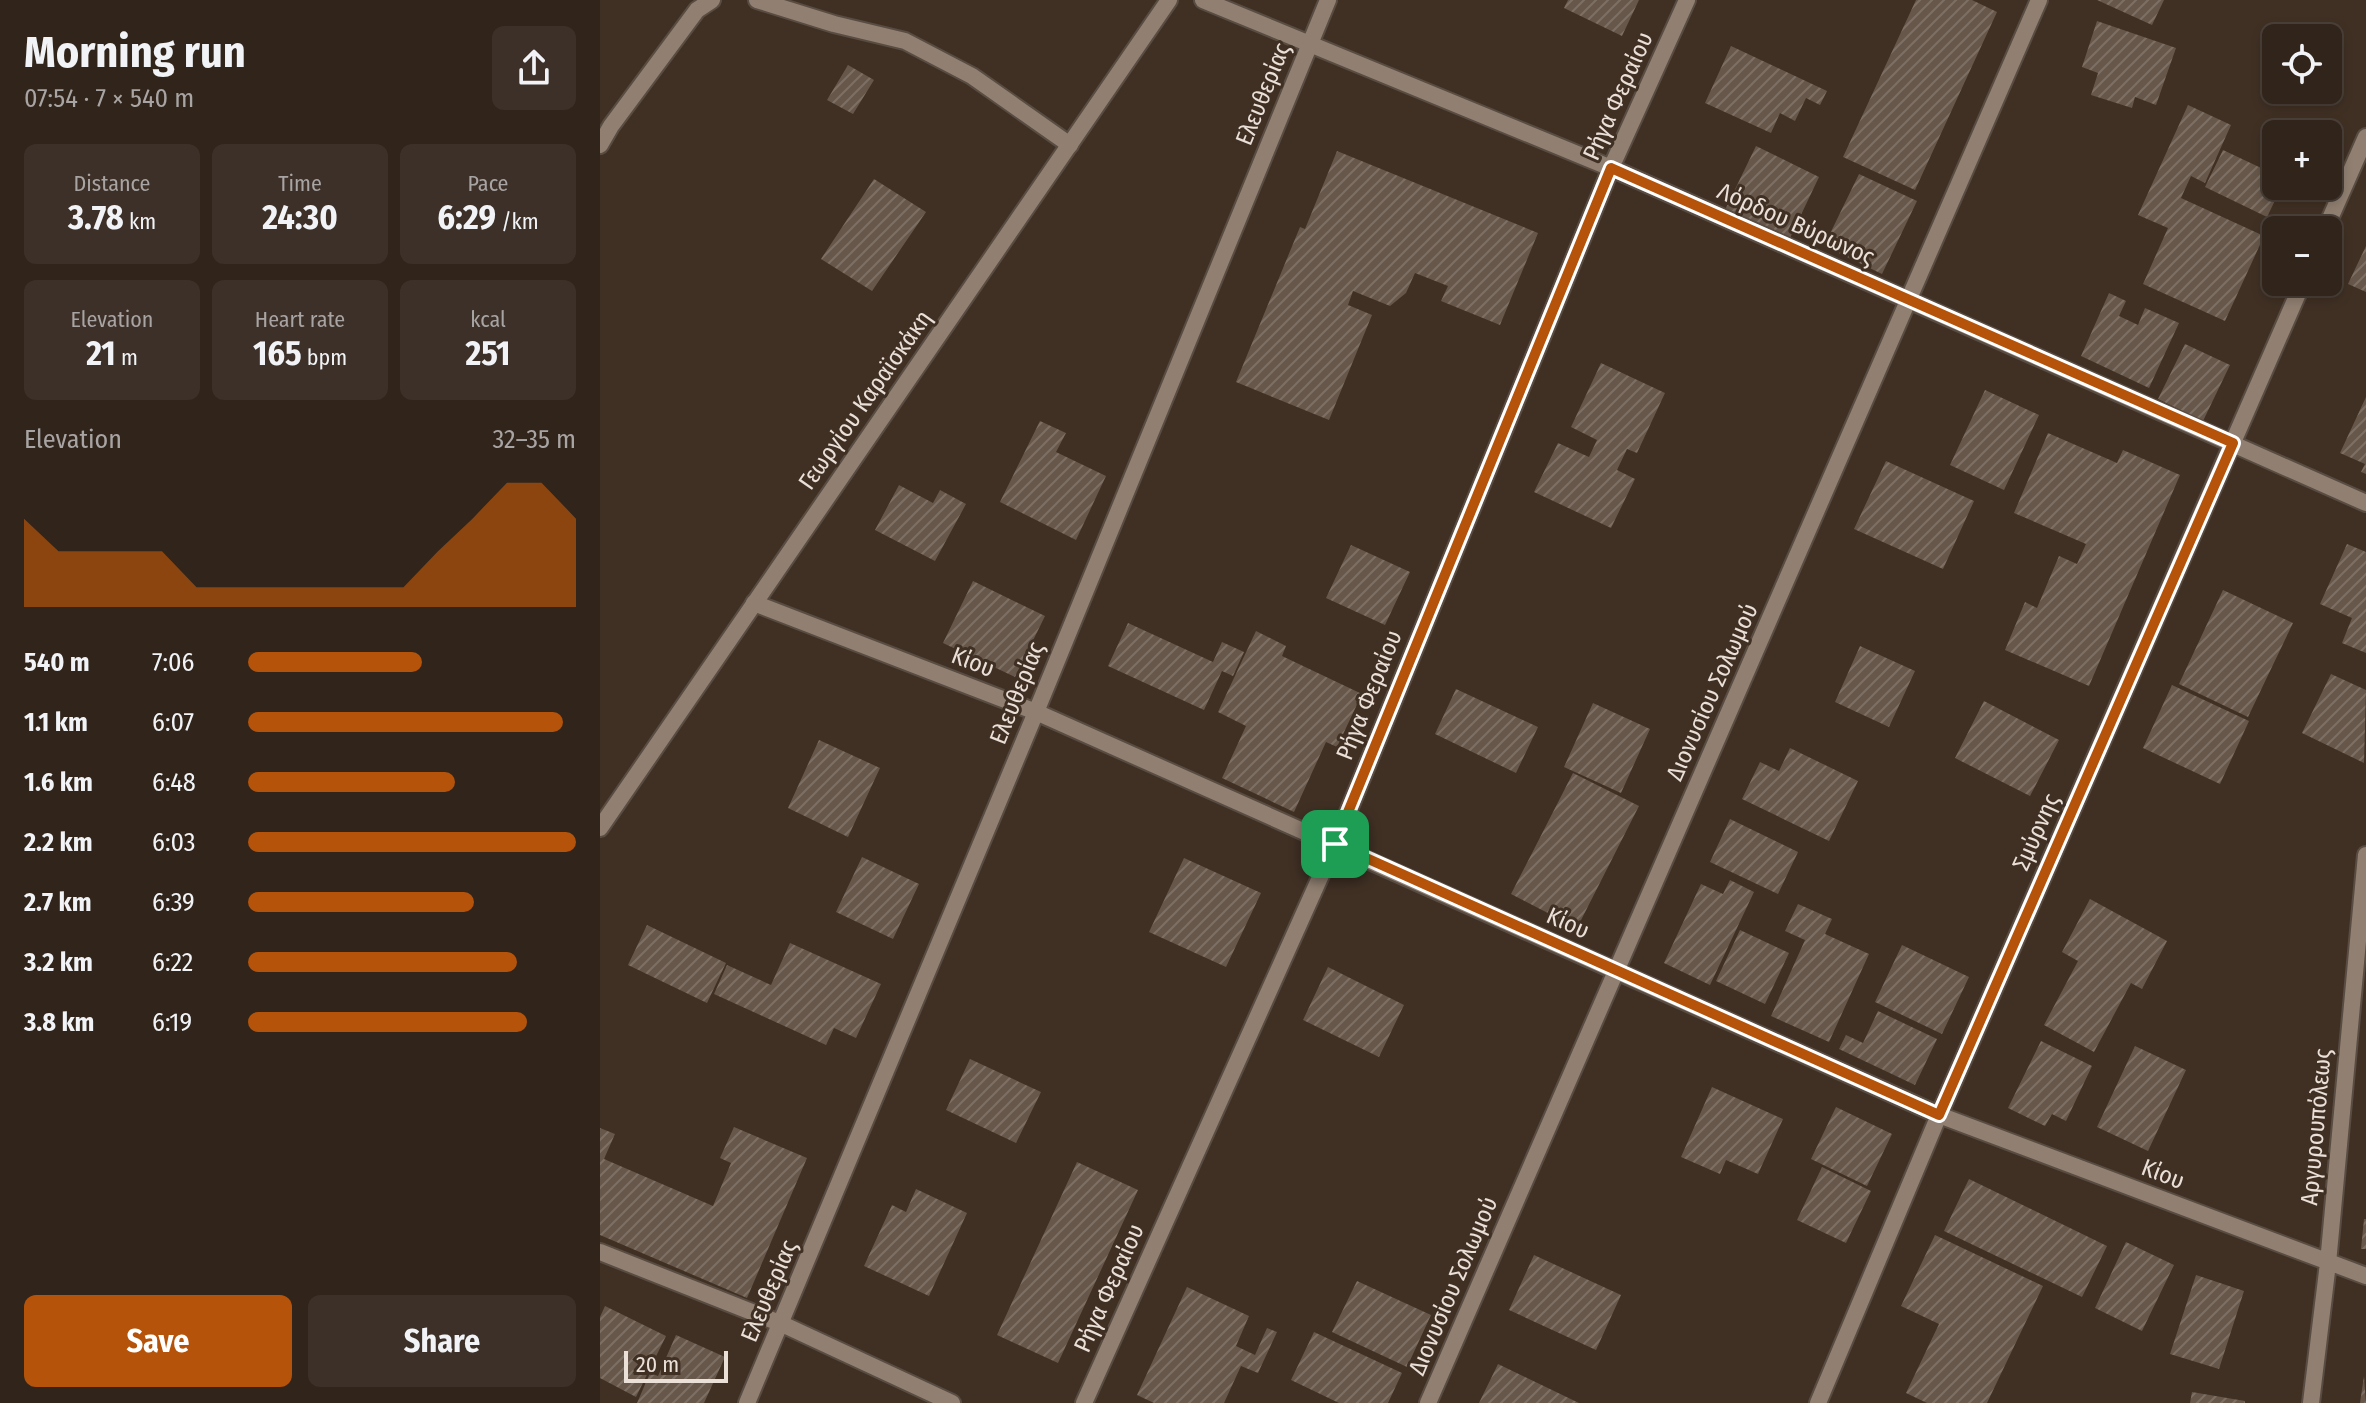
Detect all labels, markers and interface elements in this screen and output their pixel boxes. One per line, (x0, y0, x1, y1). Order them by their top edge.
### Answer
map controls (2262, 24, 2342, 296)
button: locate (2262, 24, 2342, 104)
text: Morning run (24, 26, 246, 79)
button: share (492, 26, 576, 110)
street label: Ρήγα Φεραίου (1577, 27, 1659, 165)
street label: Ελευθερίας (1230, 39, 1296, 149)
text: 07:54 · 7 × 540 m (24, 83, 194, 114)
button: + (2262, 120, 2342, 200)
text: Distance (73, 170, 151, 197)
text: Time (278, 170, 322, 197)
text: Pace (467, 170, 509, 197)
street label: Λόρδου Βύρωνος (1713, 177, 1879, 271)
text: 3.78 (68, 197, 124, 238)
text: 24:30 (262, 197, 338, 238)
text: 6:29 (437, 197, 496, 238)
text: km (124, 208, 156, 235)
text: /km (496, 208, 539, 235)
button: − (2262, 216, 2342, 296)
street label: Γεωργίου Καραϊσκάκη (793, 305, 937, 495)
text: Elevation (71, 306, 153, 333)
text: Heart rate (255, 306, 345, 333)
text: kcal (470, 306, 506, 333)
text: 21 (86, 333, 116, 374)
text: 165 (253, 333, 302, 374)
text: 251 (466, 333, 510, 374)
text: m (116, 344, 138, 371)
text: bpm (302, 344, 347, 371)
text: Elevation (24, 424, 122, 455)
text: 32–35 m (492, 424, 576, 455)
street label: Διονυσίου Σολωμού (1660, 599, 1764, 785)
street label: Ρήγα Φεραίου (1330, 626, 1408, 764)
street label: Ελευθερίας (984, 638, 1050, 748)
street label: Κίου (948, 641, 998, 683)
text: 540 m (24, 647, 90, 678)
text: 7:06 (152, 647, 194, 678)
text: 1.1 km (24, 707, 88, 738)
text: 6:07 (152, 707, 194, 738)
text: 1.6 km (24, 767, 93, 798)
text: 6:48 (152, 767, 196, 798)
street label: Σμύρνης (2007, 789, 2065, 875)
pin (1301, 810, 1369, 878)
icon: arrive (1313, 822, 1357, 866)
text: 2.2 km (24, 827, 93, 858)
text: 6:03 (152, 827, 195, 858)
text: 2.7 km (24, 887, 92, 918)
text: 6:39 (152, 887, 195, 918)
street label: Κίου (1542, 901, 1594, 945)
text: 3.2 km (24, 947, 93, 978)
text: 6:22 (152, 947, 193, 978)
text: 3.8 km (24, 1007, 94, 1038)
text: 6:19 (152, 1007, 192, 1038)
street label: Αργυρουπόλεως (2295, 1047, 2337, 1207)
street label: Κίου (2138, 1153, 2188, 1195)
street label: Διονυσίου Σολωμού (1403, 1193, 1503, 1379)
street label: Ρήγα Φεραίου (1068, 1219, 1150, 1357)
street label: Ελευθερίας (735, 1236, 803, 1346)
button: Save (24, 1295, 292, 1387)
button: Share (308, 1295, 576, 1387)
scale bar (624, 1347, 728, 1383)
text: 20 m (636, 1351, 679, 1378)

